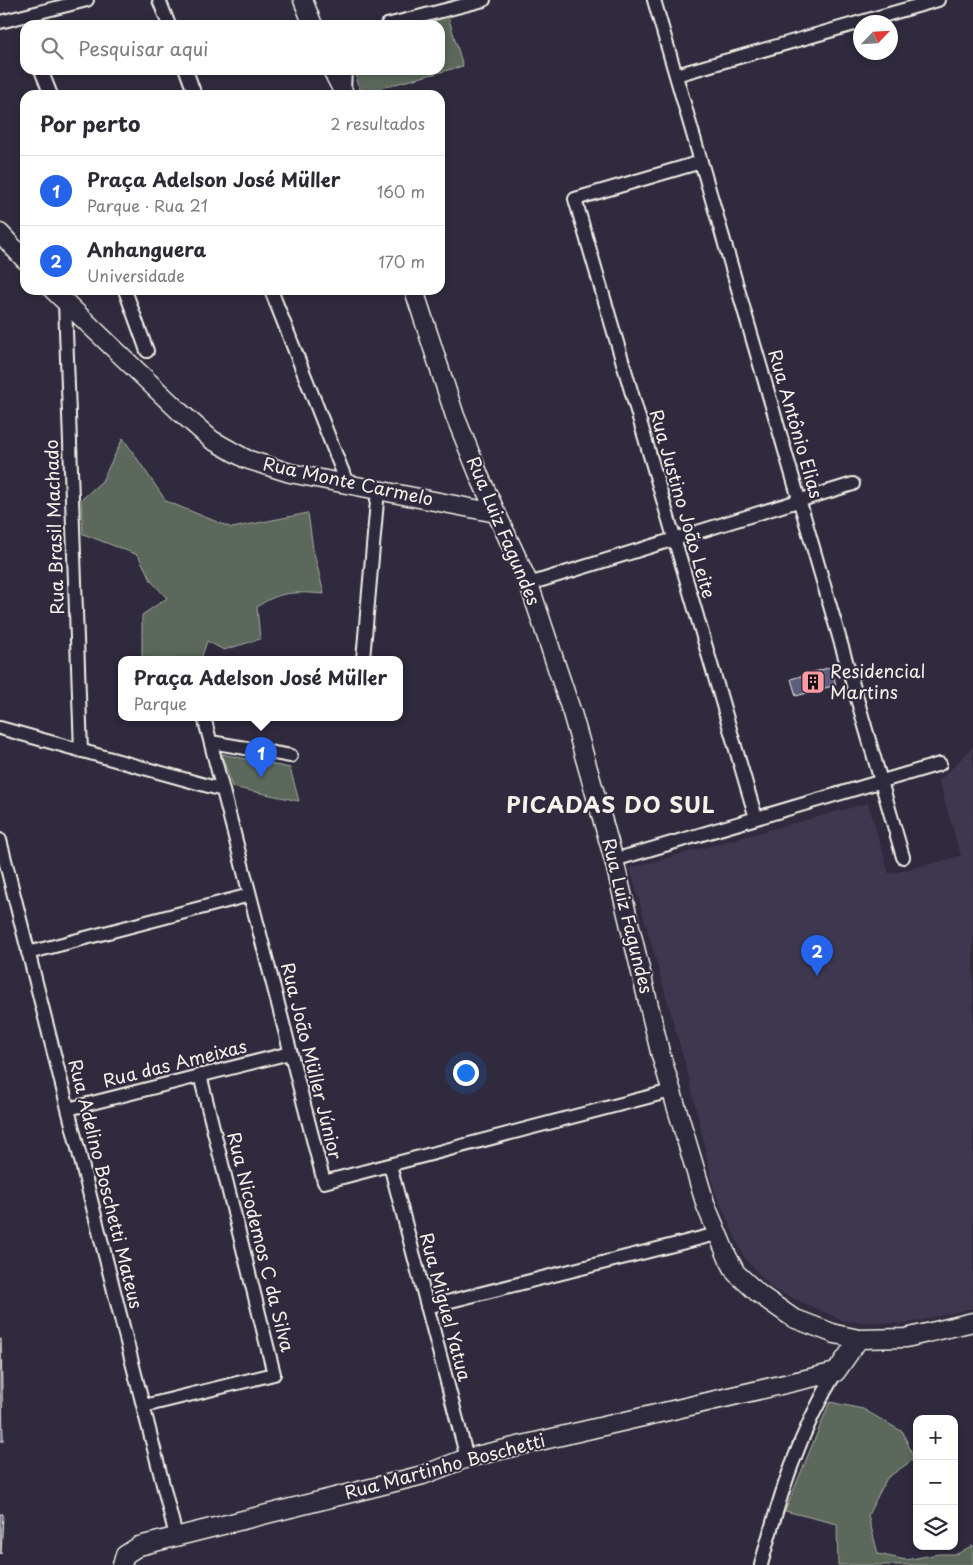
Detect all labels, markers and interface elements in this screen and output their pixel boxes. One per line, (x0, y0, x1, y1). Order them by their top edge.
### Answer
north arrow (853, 15, 898, 60)
search box (20, 20, 445, 75)
icon: search (38, 34, 66, 62)
text: Pesquisar aqui (78, 34, 208, 62)
text: Por perto (40, 107, 140, 139)
text: 2 resultados (331, 111, 425, 135)
text: Praça Adelson José Müller (87, 165, 340, 193)
text: 1 (52, 179, 60, 203)
text: 160 m (377, 179, 425, 203)
text: Parque · Rua 21 (87, 193, 208, 217)
text: Anhanguera (87, 235, 207, 263)
text: 2 (50, 249, 62, 273)
text: 170 m (379, 249, 425, 273)
text: Universidade (87, 263, 185, 287)
street label: Rua Antônio Elias (762, 346, 831, 501)
street label: Rua Justino João Leite (644, 406, 723, 601)
street label: Rua Brasil Machado (37, 439, 70, 615)
street label: Rua Monte Carmelo (261, 449, 436, 512)
street label: Rua Luiz Fagundes (461, 452, 548, 609)
popup (118, 656, 403, 721)
place label: Residencial Martins (830, 657, 925, 705)
text: Praça Adelson José Müller (134, 663, 387, 691)
building icon: Residencial Martins (800, 669, 826, 695)
text: Parque (134, 691, 187, 715)
pin: 1 (245, 737, 277, 778)
district label: PICADAS DO SUL (506, 787, 716, 820)
street label: Rua Luiz Fagundes (596, 835, 661, 996)
pin: 2 (801, 935, 833, 976)
street label: Rua João Müller Júnior (275, 959, 350, 1163)
street label: Rua das Ameixas (100, 1032, 249, 1093)
street label: Rua Adelino Boschetti Mateus (62, 1056, 151, 1311)
your location (453, 1060, 479, 1086)
street label: Rua Nicodemos C da Silva (221, 1129, 302, 1355)
street label: Rua Miguel Yatua (414, 1229, 479, 1385)
map controls (913, 1415, 958, 1550)
button: + (913, 1415, 958, 1460)
street label: Rua Martinho Boschetti (341, 1426, 548, 1505)
button: − (913, 1460, 958, 1505)
button: layers (913, 1505, 958, 1550)

